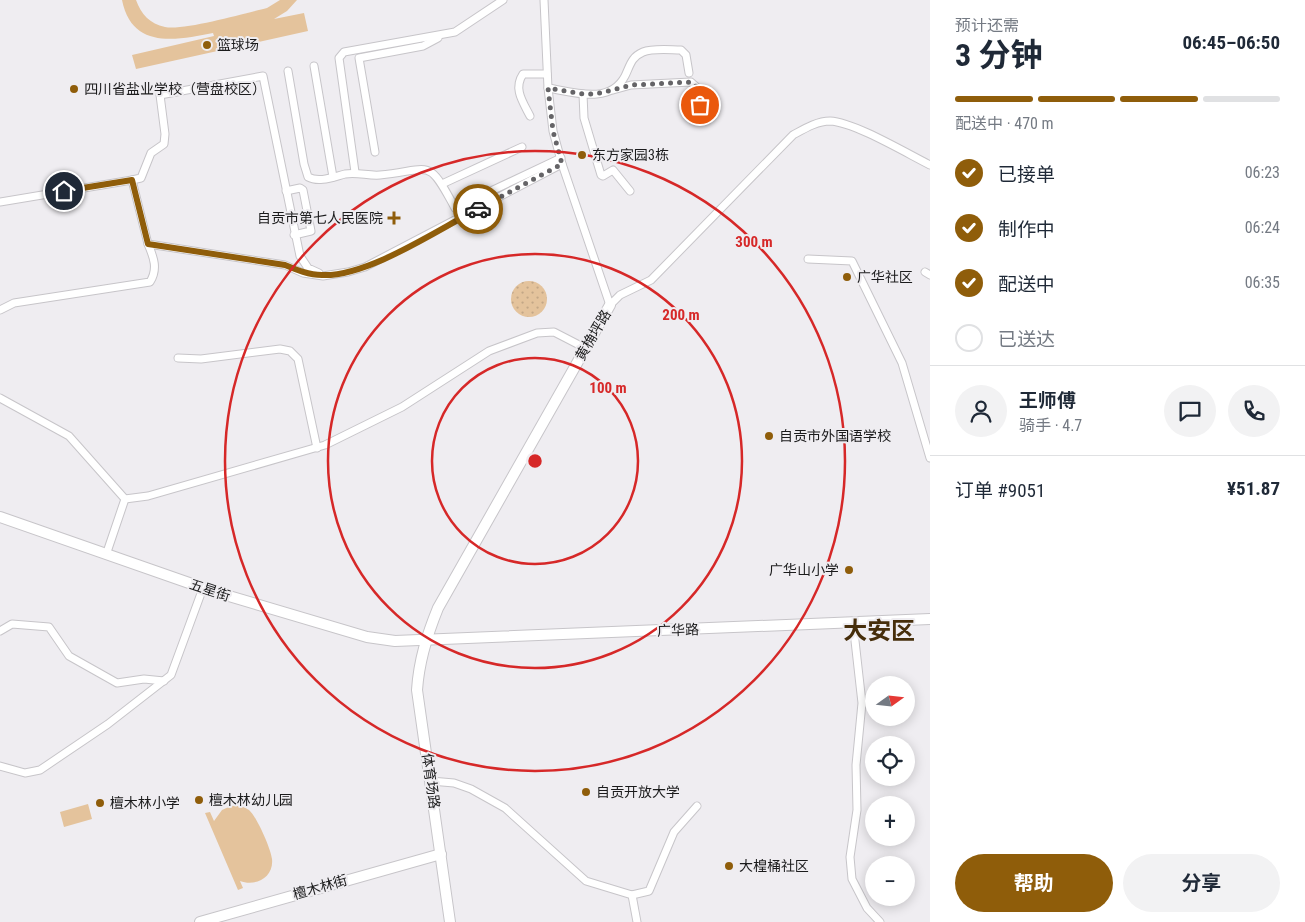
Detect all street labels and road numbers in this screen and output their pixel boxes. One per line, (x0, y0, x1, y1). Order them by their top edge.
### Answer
street label: 黄桷坪路 (572, 307, 614, 363)
street label: 五星街 (188, 576, 232, 604)
street label: 广华路 (657, 621, 699, 639)
street label: 体育场路 (419, 752, 443, 810)
street label: 檀木林街 (291, 872, 349, 902)

